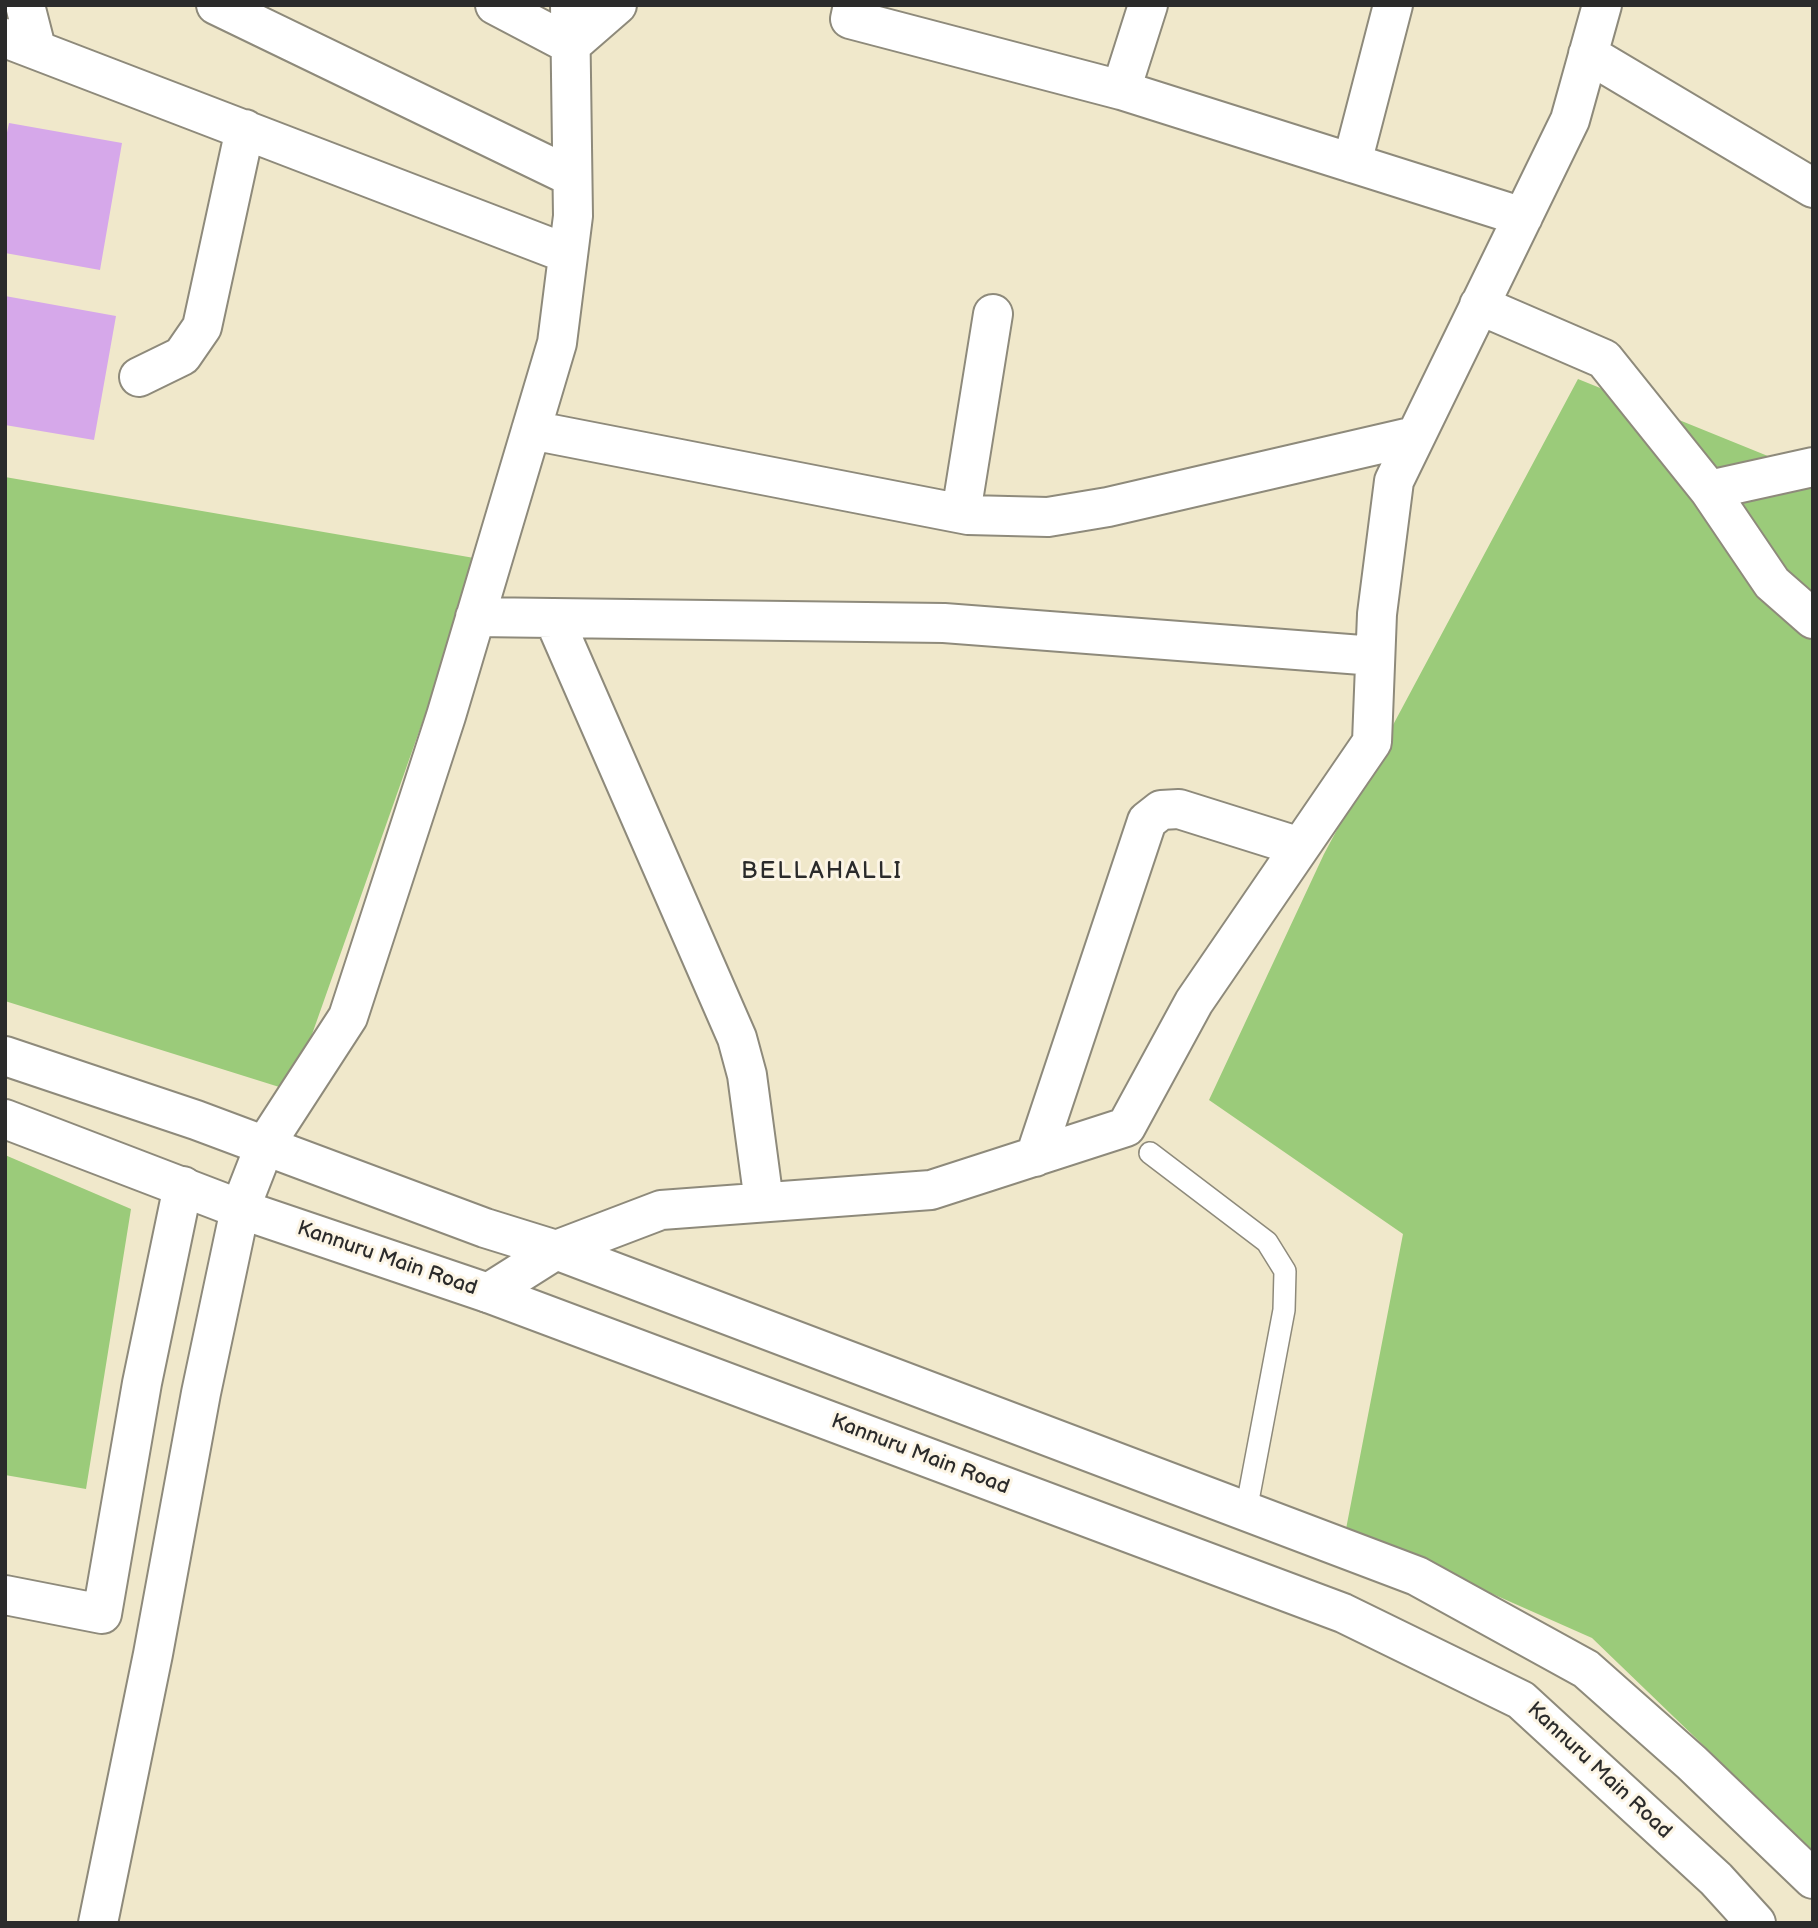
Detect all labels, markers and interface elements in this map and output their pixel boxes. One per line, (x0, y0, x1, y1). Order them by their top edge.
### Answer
district label: BELLAHALLI (742, 858, 902, 886)
street label: Kannuru Main Road (294, 1216, 480, 1302)
street label: Kannuru Main Road (827, 1409, 1013, 1501)
street label: Kannuru Main Road (1521, 1697, 1677, 1845)

